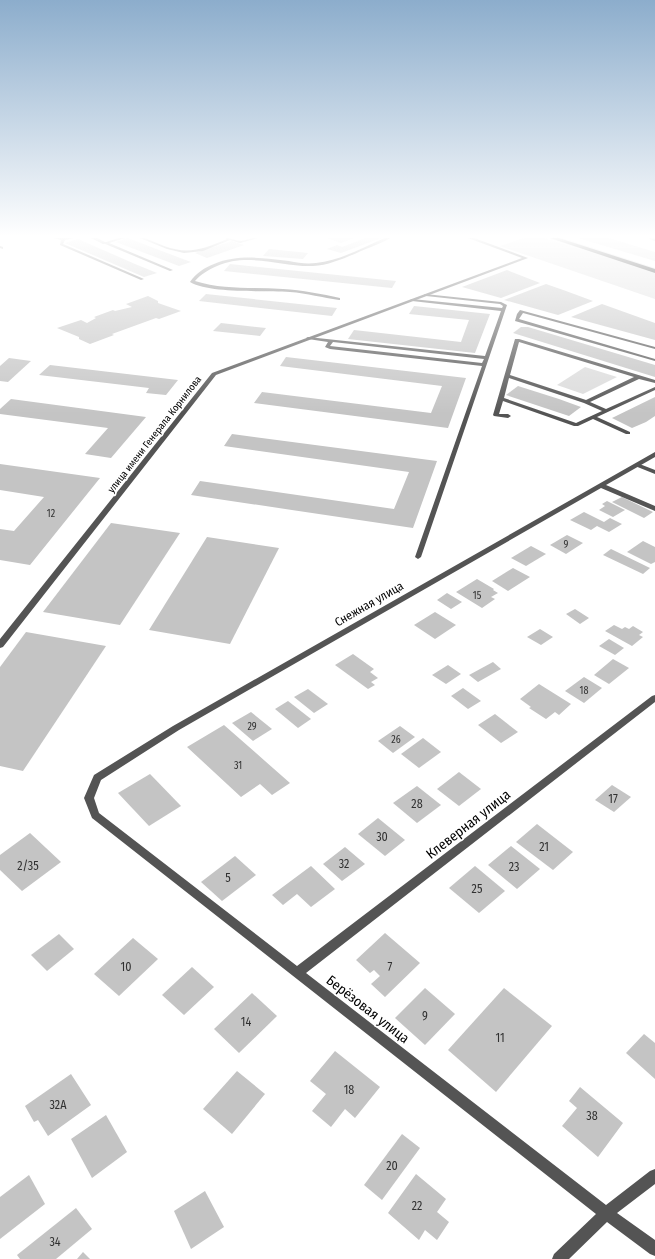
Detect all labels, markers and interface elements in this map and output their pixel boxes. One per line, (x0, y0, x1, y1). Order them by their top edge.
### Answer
street label: улица имени Генерала Корнилова (105, 374, 204, 495)
house number: 12 (47, 508, 56, 520)
house number: 9 (564, 539, 569, 551)
street label: Снежная улица (332, 579, 406, 629)
house number: 15 (473, 590, 482, 602)
house number: 18 (580, 685, 588, 697)
house number: 29 (247, 721, 257, 733)
house number: 26 (391, 734, 401, 746)
house number: 31 (234, 760, 242, 772)
street label: Клеверная улица (423, 786, 514, 863)
house number: 17 (608, 792, 618, 806)
house number: 28 (411, 797, 423, 811)
house number: 30 (376, 830, 388, 844)
house number: 21 (539, 840, 549, 854)
house number: 32 (339, 857, 349, 871)
house number: 2/35 (17, 859, 39, 873)
house number: 23 (509, 860, 519, 874)
house number: 5 (225, 871, 231, 885)
house number: 25 (472, 882, 483, 896)
house number: 10 (121, 960, 131, 974)
house number: 7 (388, 960, 393, 974)
street label: Берёзовая улица (323, 972, 413, 1047)
house number: 9 (422, 1009, 428, 1023)
house number: 14 (241, 1015, 251, 1029)
house number: 11 (495, 1031, 505, 1045)
house number: 18 (344, 1083, 354, 1097)
house number: 32А (50, 1098, 67, 1112)
house number: 38 (586, 1109, 598, 1123)
house number: 20 (386, 1159, 398, 1173)
house number: 22 (412, 1199, 422, 1213)
house number: 34 (49, 1235, 61, 1249)

